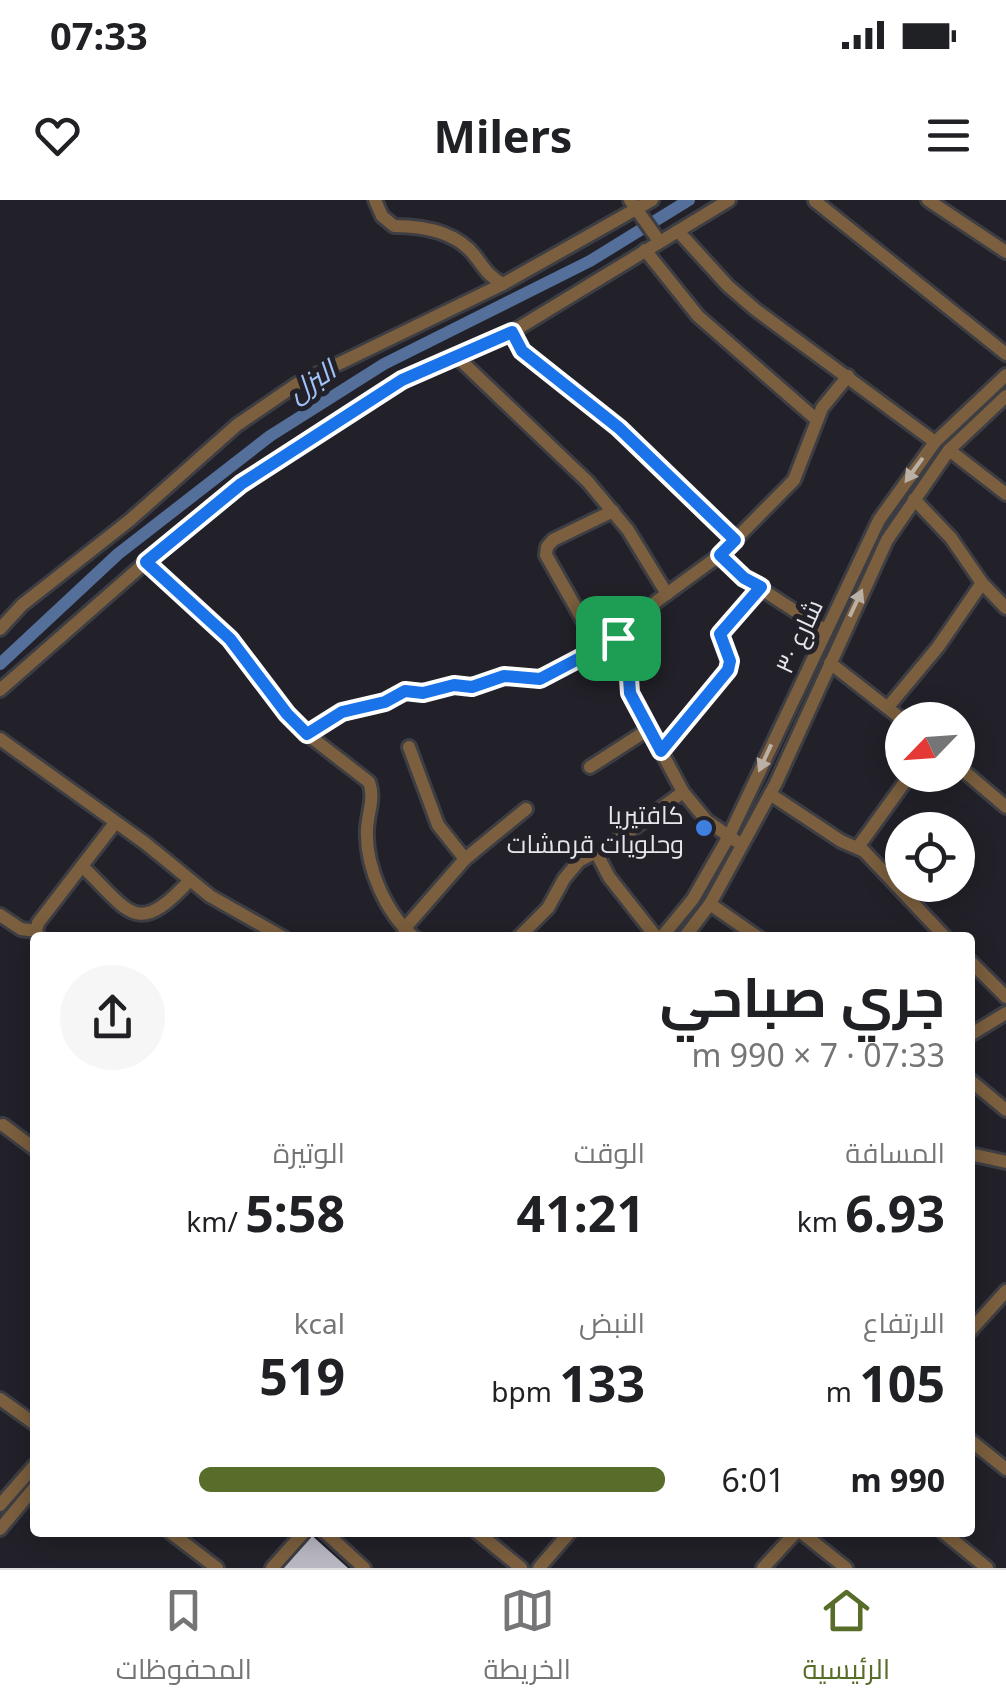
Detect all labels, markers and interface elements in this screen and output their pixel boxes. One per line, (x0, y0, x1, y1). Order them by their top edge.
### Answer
text: 07:33 (50, 9, 148, 61)
text: Milers (434, 105, 572, 166)
icon: heart (30, 108, 85, 163)
icon: menu (921, 108, 976, 163)
water label: البزل (279, 349, 345, 410)
one-way arrow (905, 457, 925, 483)
one-way arrow (848, 588, 864, 618)
street label: شارع ٣٠ (766, 593, 831, 679)
pin (576, 596, 661, 681)
icon: arrive (591, 611, 646, 666)
north arrow (885, 702, 975, 792)
map controls (885, 702, 975, 902)
one-way arrow (757, 744, 774, 773)
place label: كافتيريا وحلويات قرمشات (507, 797, 684, 860)
button: locate (885, 812, 975, 902)
marker: كافتيريا وحلويات قرمشات (693, 817, 715, 839)
text: جري صباحي (660, 958, 945, 1033)
button: share (60, 965, 165, 1070)
text: 07:33 · 7 × 990 m (692, 1033, 945, 1076)
text: الوتيرة (273, 1133, 345, 1171)
text: الوقت (574, 1133, 645, 1171)
text: المسافة (845, 1133, 945, 1171)
text: 5:58 (245, 1179, 345, 1247)
text: 41:21 (517, 1179, 645, 1247)
text: 6.93 (845, 1179, 945, 1247)
text: /km (186, 1202, 245, 1240)
text: km (797, 1202, 845, 1240)
text: النبض (579, 1303, 645, 1341)
text: الارتفاع (863, 1303, 945, 1341)
text: kcal (294, 1304, 345, 1342)
text: 519 (259, 1342, 345, 1410)
text: 133 (559, 1349, 645, 1417)
text: 105 (859, 1349, 945, 1417)
text: bpm (491, 1372, 559, 1410)
text: m (826, 1372, 859, 1410)
text: 6:01 (722, 1458, 785, 1501)
text: 990 m (851, 1458, 945, 1501)
tab: المحفوظات (116, 1583, 252, 1695)
tab: الخريطة (484, 1583, 571, 1695)
tab: الرئيسية (802, 1583, 890, 1695)

